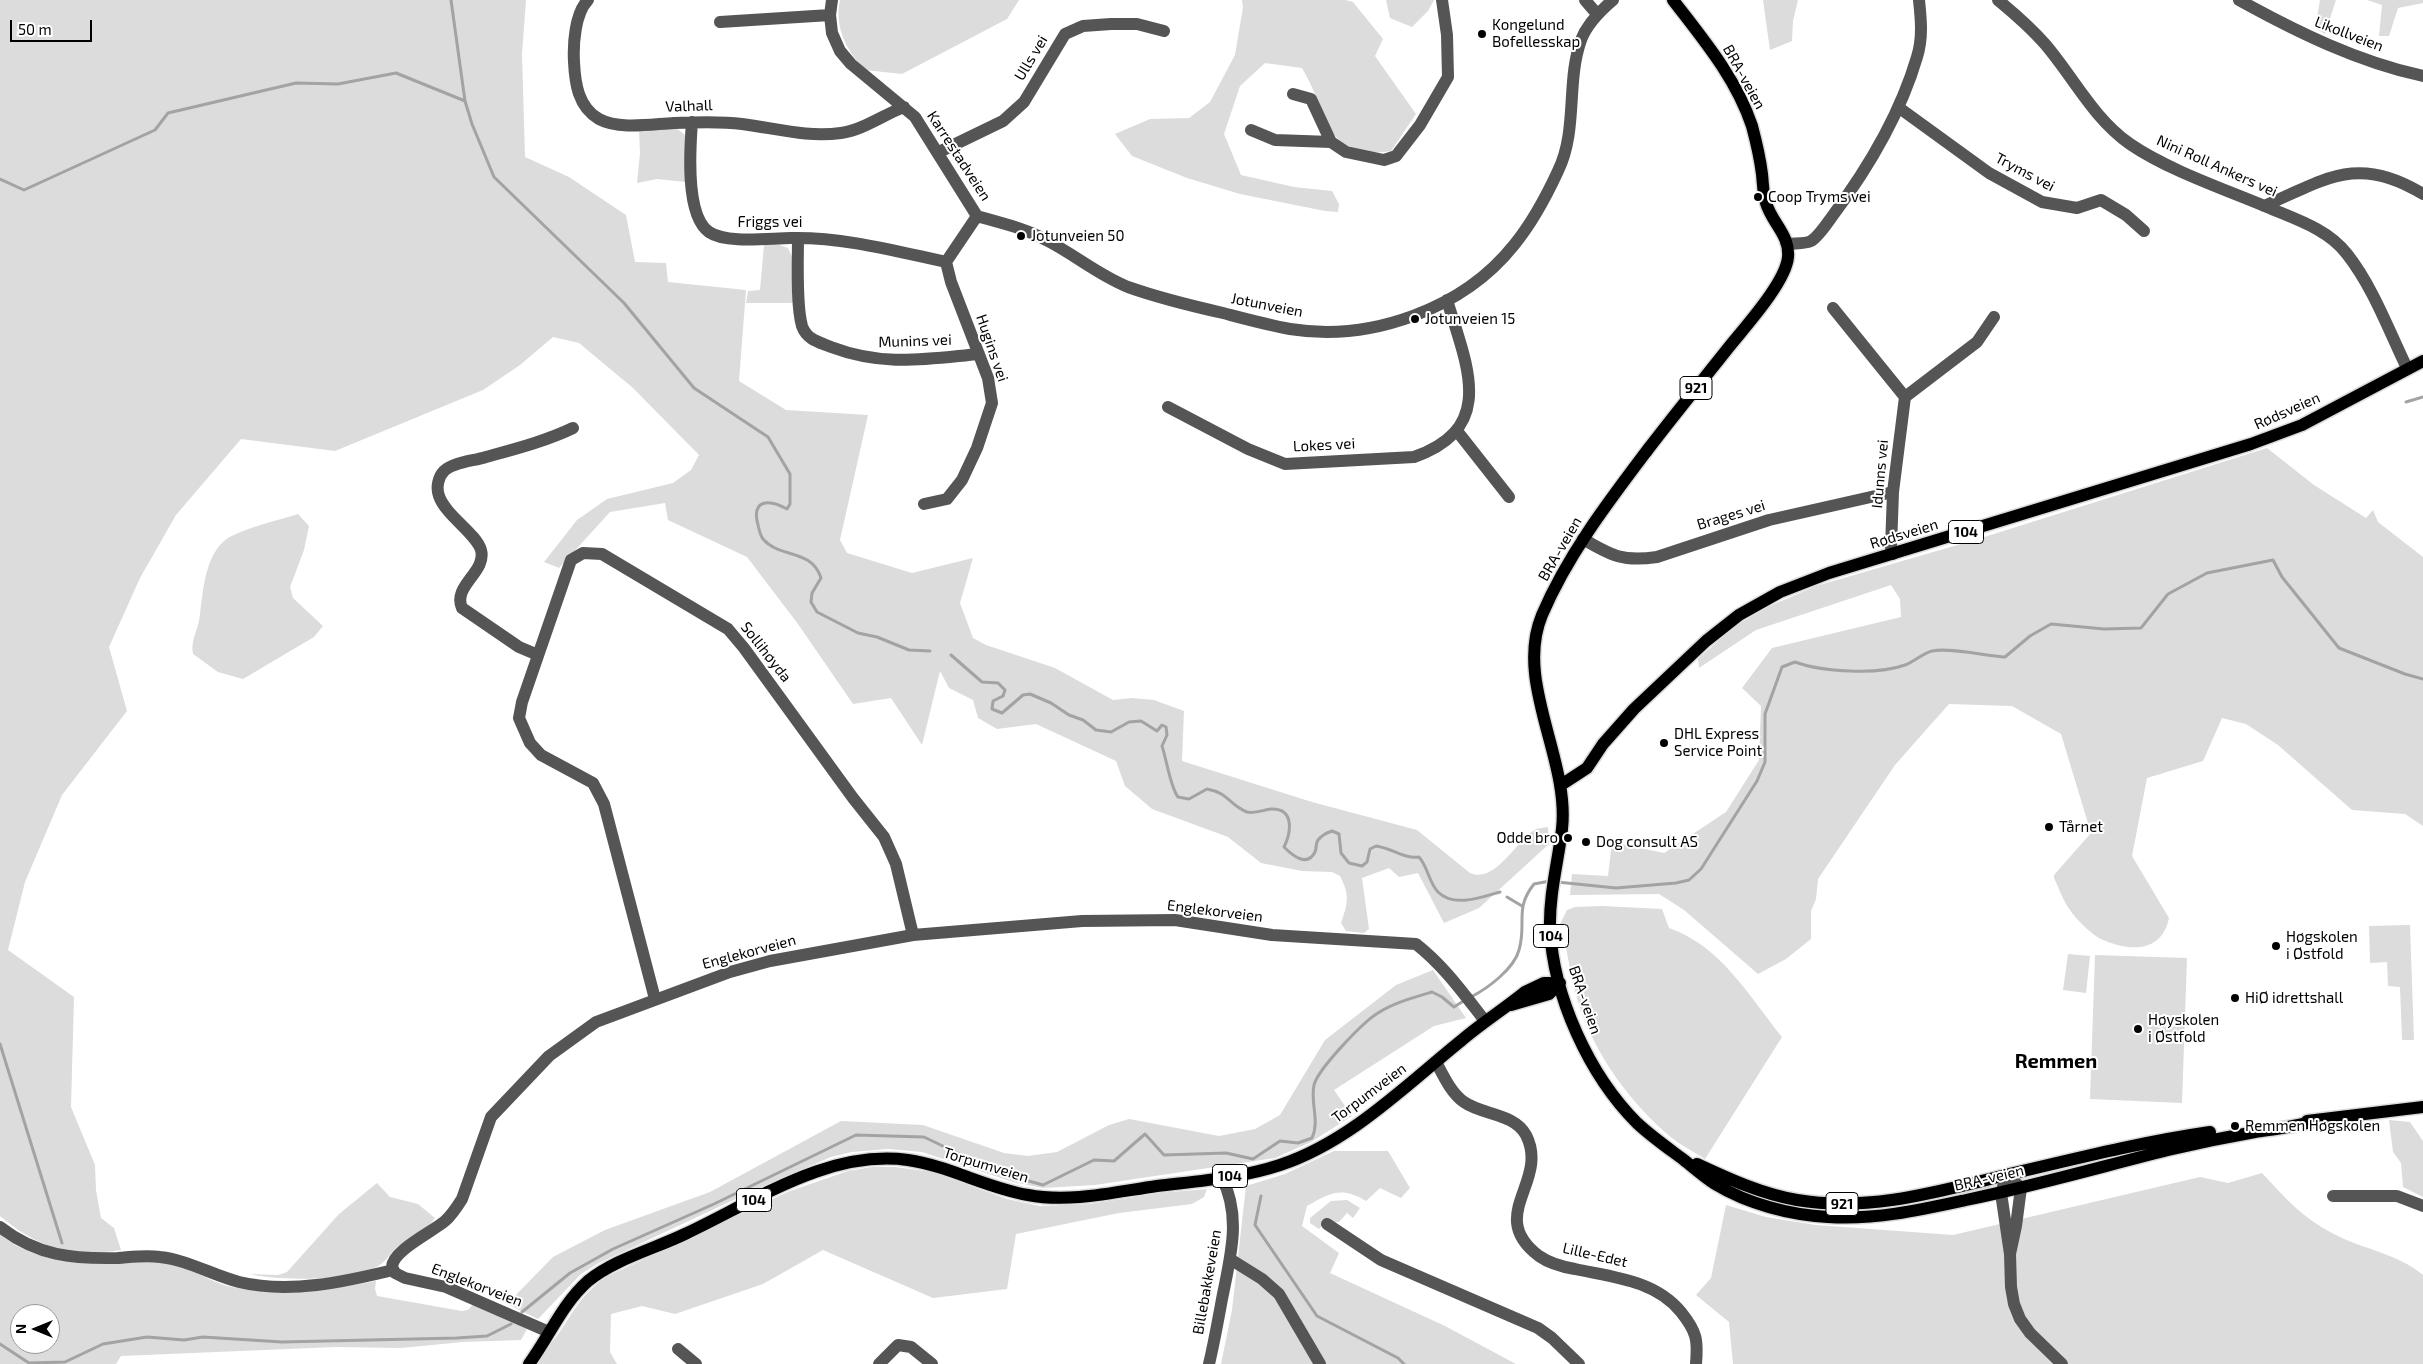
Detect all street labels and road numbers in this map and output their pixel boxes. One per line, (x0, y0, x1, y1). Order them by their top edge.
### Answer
street label: Likollveien (2312, 13, 2386, 55)
street label: Ulls vei (1011, 32, 1051, 84)
street label: BRA-veien (1719, 42, 1769, 112)
street label: Valhall (665, 96, 713, 116)
street label: Karrestadveien (923, 108, 995, 204)
street label: Nini Roll Ankers vei (2154, 131, 2280, 201)
street label: Tryms vei (1992, 149, 2058, 195)
street label: Friggs vei (738, 213, 802, 231)
street label: Jotunveien (1229, 289, 1305, 321)
street label: Hugins vei (972, 312, 1012, 384)
street label: Munins vei (878, 331, 952, 351)
road number: 921 (1680, 376, 1712, 399)
street label: Rødsveien (2251, 388, 2323, 434)
street label: Lokes vei (1292, 434, 1356, 456)
street label: Idunns vei (1868, 439, 1892, 509)
street label: Brages vei (1695, 496, 1767, 534)
street label: BRA-veien (1534, 514, 1586, 584)
street label: Rødsveien (1868, 515, 1940, 553)
road number: 104 (1948, 520, 1984, 544)
street label: Sollihøyda (737, 618, 795, 686)
street label: Englekorveien (1166, 896, 1264, 926)
road number: 104 (1534, 924, 1568, 948)
street label: Englekorveien (700, 931, 798, 973)
street label: BRA-veien (1565, 963, 1605, 1037)
street label: Torpumveien (1328, 1059, 1410, 1127)
street label: Torpumveien (941, 1143, 1031, 1187)
street label: BRA-veien (1952, 1161, 2026, 1195)
road number: 104 (1212, 1164, 1248, 1188)
road number: 104 (736, 1188, 772, 1212)
road number: 921 (1826, 1192, 1858, 1216)
street label: Billebakkeveien (1189, 1228, 1225, 1336)
street label: Lille-Edet (1561, 1239, 1629, 1271)
street label: Englekorveien (429, 1259, 525, 1311)

